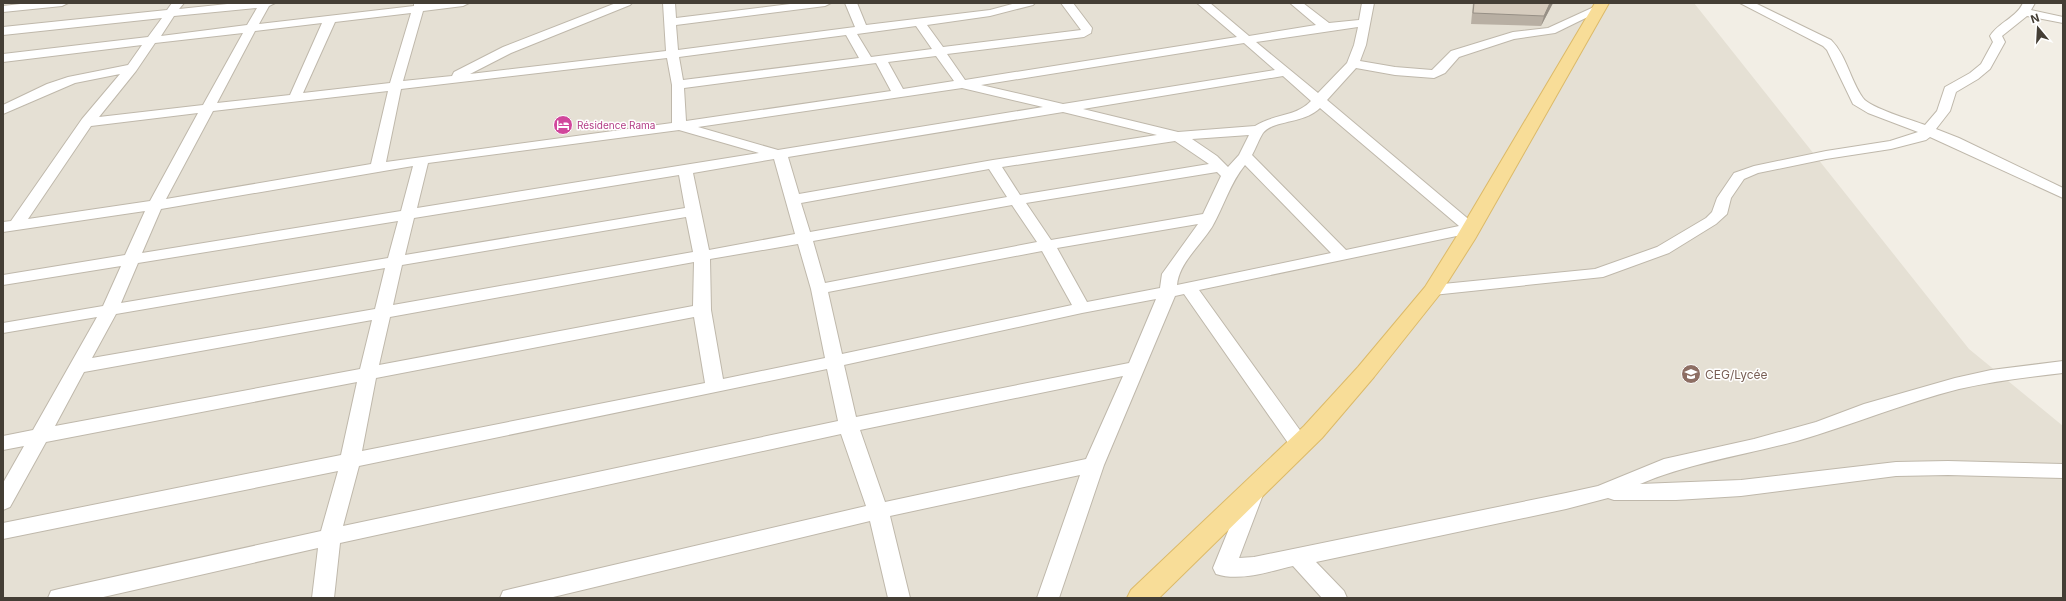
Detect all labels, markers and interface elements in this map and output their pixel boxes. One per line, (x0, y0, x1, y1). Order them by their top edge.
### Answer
north arrow (2018, 8, 2058, 48)
text: N (2029, 11, 2041, 26)
hotel icon: Résidence Rama (552, 114, 574, 136)
place label: Résidence Rama (577, 119, 655, 131)
school or university icon: CEG/Lycée (1680, 363, 1702, 385)
place label: CEG/Lycée (1705, 367, 1768, 382)

